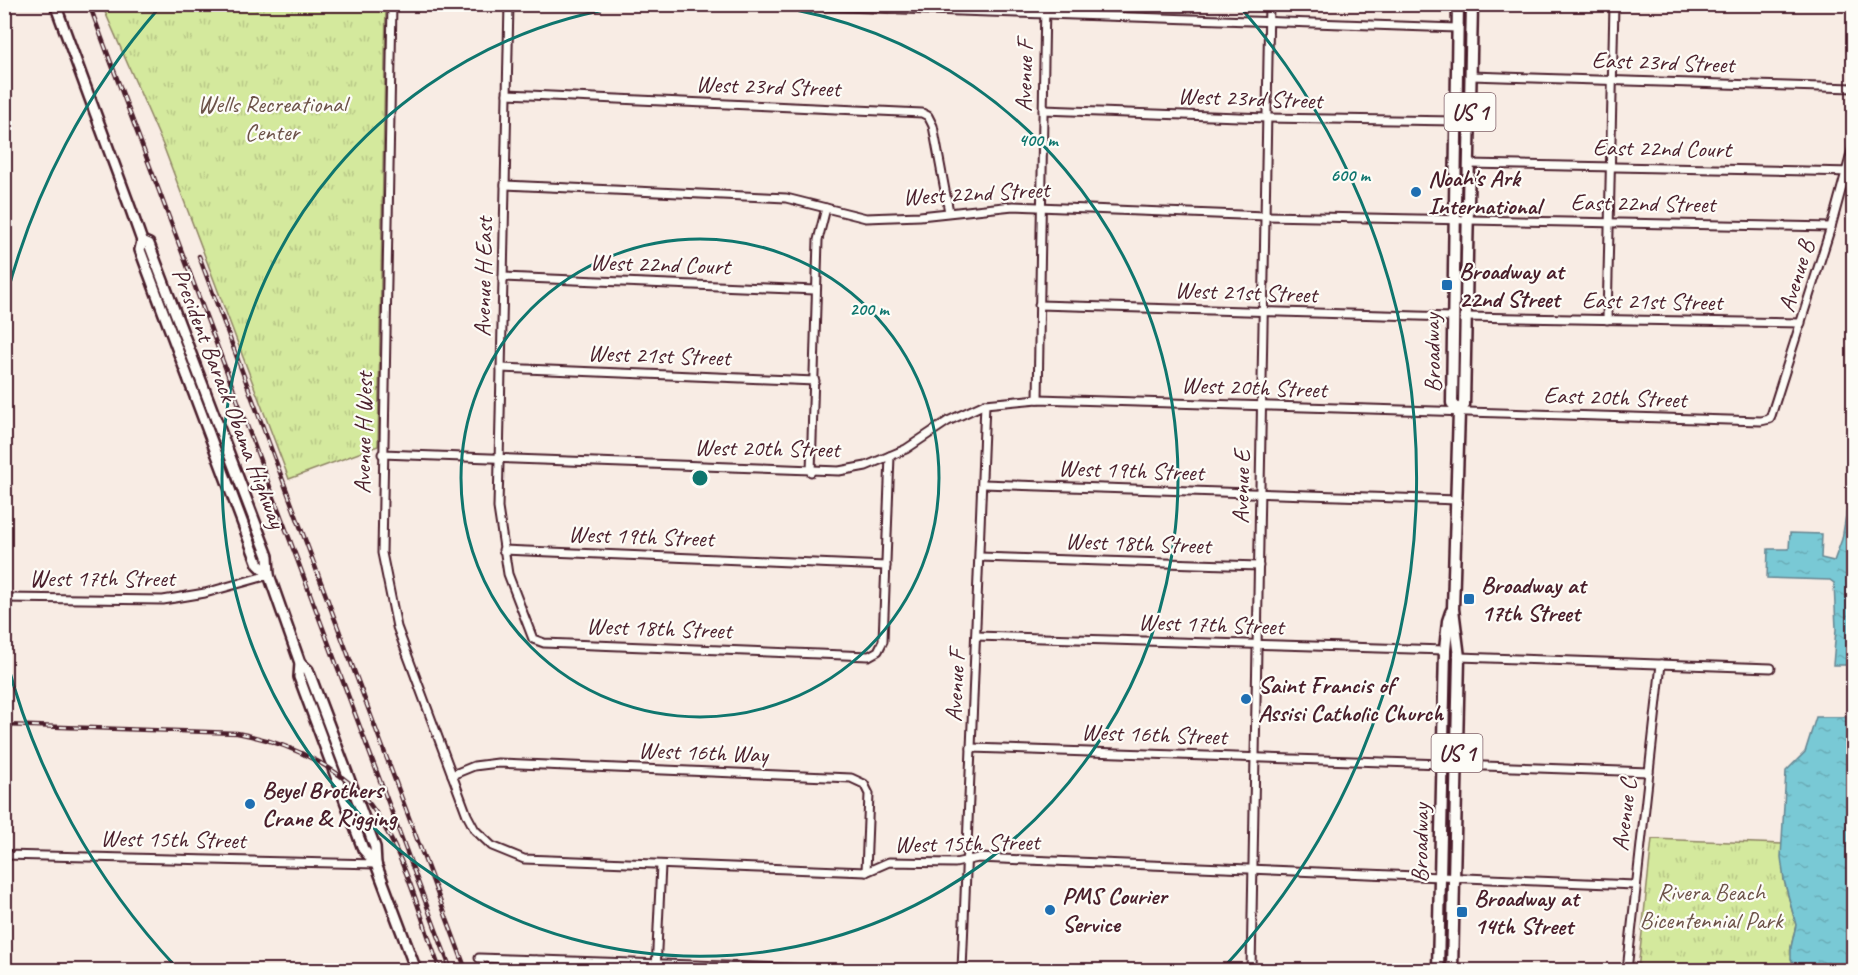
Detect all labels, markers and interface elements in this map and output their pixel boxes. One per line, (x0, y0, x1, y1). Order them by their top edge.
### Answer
street label: Avenue F (1008, 35, 1040, 112)
street label: East 23rd Street (1591, 45, 1737, 80)
street label: West 23rd Street (695, 68, 843, 104)
street label: West 23rd Street (1177, 80, 1325, 116)
park label: Wells Recreational Center (197, 89, 350, 147)
road number: US 1 (1444, 93, 1496, 131)
text: 400 m (1019, 129, 1059, 151)
street label: East 22nd Court (1593, 132, 1733, 164)
place label: Noah's Ark International (1428, 163, 1545, 221)
text: 600 m (1330, 164, 1371, 186)
street label: West 22nd Street (902, 174, 1052, 212)
marker: Noah's Ark International (1409, 185, 1423, 199)
street label: East 22nd Street (1570, 187, 1718, 219)
street label: Avenue H East (467, 215, 499, 337)
street label: Avenue B (1771, 235, 1822, 316)
street label: West 22nd Court (589, 247, 733, 282)
place label: Broadway at 22nd Street (1459, 256, 1567, 314)
street label: President Barack Obama Highway (166, 264, 293, 534)
street label: West 21st Street (1174, 275, 1320, 310)
marker: Broadway at 22nd Street (1440, 278, 1454, 292)
street label: East 21st Street (1582, 285, 1725, 317)
text: 200 m (850, 298, 890, 320)
street label: Broadway (1416, 311, 1448, 393)
street label: West 21st Street (587, 338, 733, 373)
street label: West 20th Street (1181, 369, 1329, 405)
street label: Avenue H West (347, 370, 379, 494)
street label: East 20th Street (1543, 380, 1689, 415)
street label: West 20th Street (694, 432, 842, 464)
street label: Avenue E (1225, 447, 1257, 524)
street label: West 19th Street (1058, 452, 1206, 488)
centre of rings (690, 468, 710, 488)
street label: West 19th Street (568, 518, 716, 554)
street label: West 18th Street (1065, 525, 1213, 561)
street label: West 17th Street (29, 563, 177, 593)
place label: Broadway at 17th Street (1481, 570, 1589, 628)
marker: Broadway at 17th Street (1462, 592, 1476, 606)
street label: West 17th Street (1138, 606, 1286, 642)
street label: West 18th Street (586, 610, 734, 646)
street label: Avenue F (938, 644, 972, 723)
place label: Saint Francis of Assisi Catholic Church (1258, 670, 1444, 728)
marker: Saint Francis of Assisi Catholic Church (1239, 692, 1253, 706)
street label: West 16th Street (1081, 716, 1229, 752)
road number: US 1 (1432, 734, 1482, 772)
street label: West 16th Way (638, 735, 770, 769)
place label: Beyel Brothers Crane & Rigging (262, 775, 399, 833)
street label: Avenue C (1605, 775, 1644, 853)
marker: Beyel Brothers Crane & Rigging (243, 797, 257, 811)
street label: Broadway (1404, 801, 1436, 883)
street label: West 15th Street (100, 823, 248, 855)
street label: West 15th Street (894, 827, 1042, 859)
park label: Rivera Beach Bicentennial Park (1639, 877, 1785, 935)
place label: PMS Courier Service (1062, 881, 1169, 939)
place label: Broadway at 14th Street (1474, 883, 1582, 941)
marker: PMS Courier Service (1043, 903, 1057, 917)
marker: Broadway at 14th Street (1455, 905, 1469, 919)

